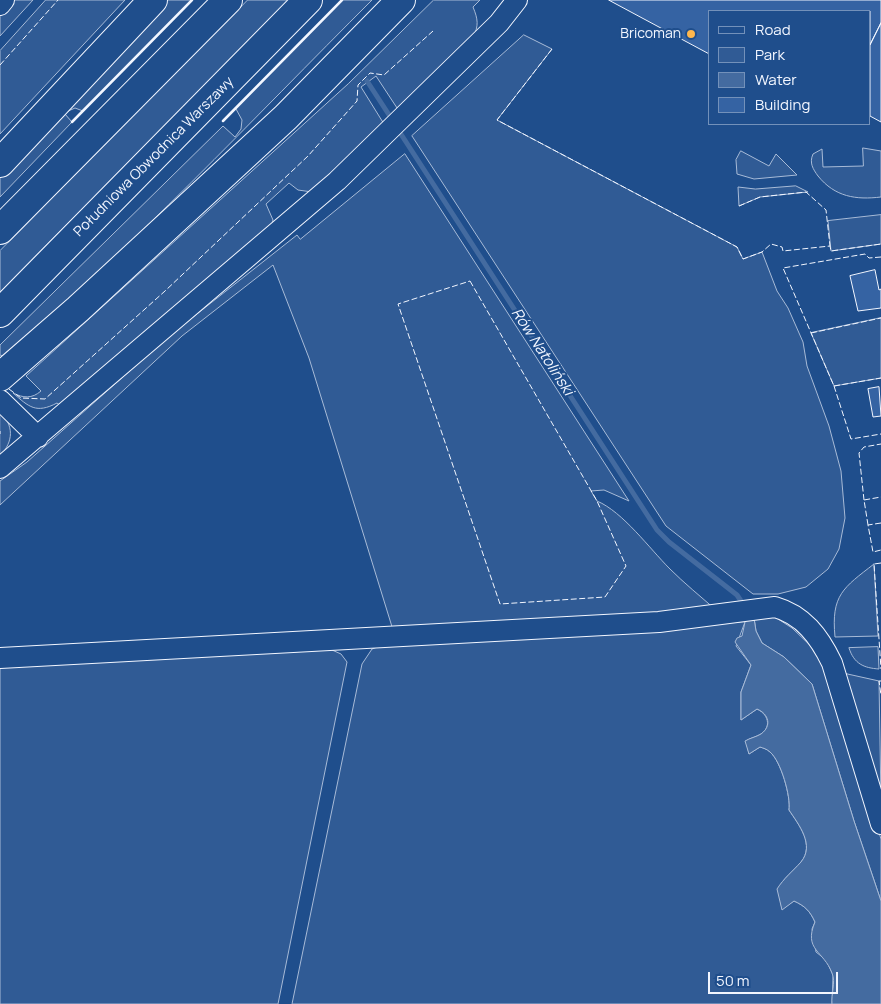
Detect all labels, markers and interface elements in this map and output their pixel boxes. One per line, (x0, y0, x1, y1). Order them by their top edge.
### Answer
legend (708, 10, 871, 125)
text: Road (755, 19, 791, 40)
place label: Bricoman (620, 26, 681, 42)
marker: Bricoman (685, 28, 697, 40)
text: Park (755, 44, 785, 65)
text: Water (755, 69, 797, 90)
street label: Południowa Obwodnica Warszawy (71, 74, 237, 240)
text: Building (755, 94, 810, 115)
water label: Rów Natoliński (507, 305, 577, 399)
scale bar (711, 962, 841, 994)
text: 50 m (716, 970, 750, 991)

